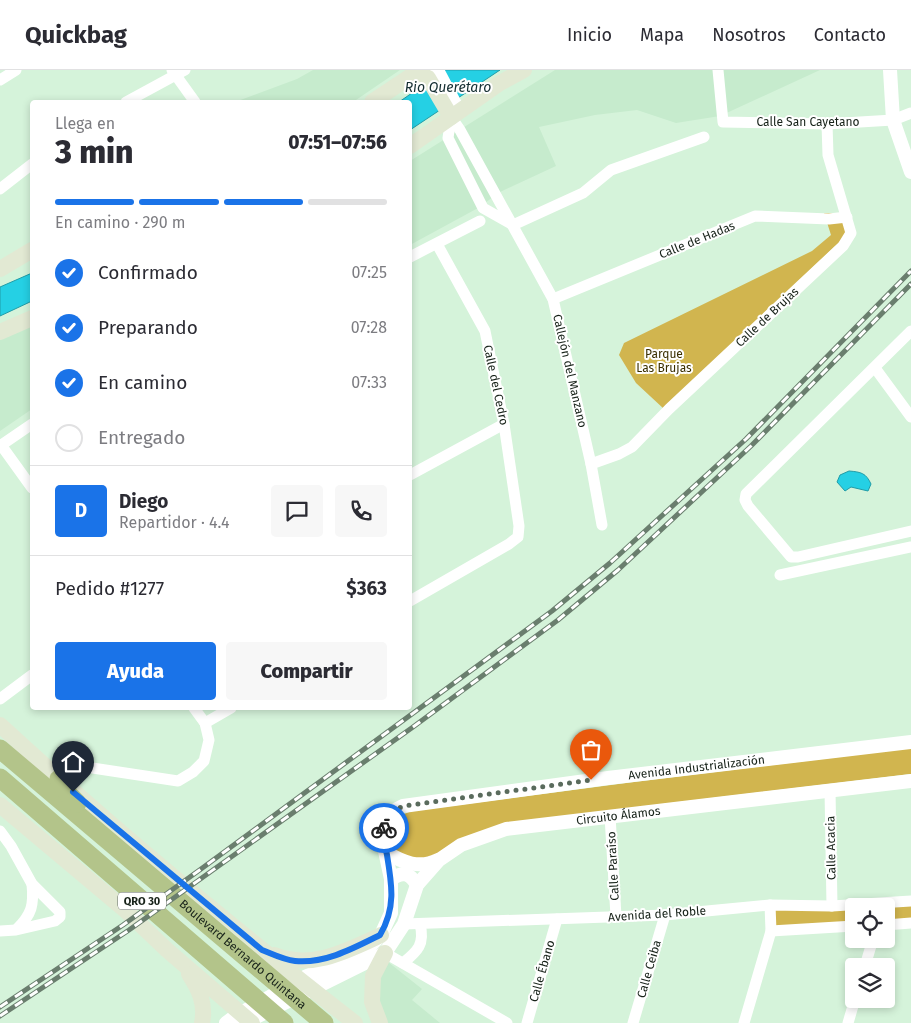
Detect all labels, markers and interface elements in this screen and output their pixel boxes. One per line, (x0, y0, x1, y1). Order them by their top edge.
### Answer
text: Quickbag (25, 21, 127, 49)
text: Inicio (567, 24, 612, 46)
text: Mapa (640, 24, 684, 46)
text: Nosotros (712, 24, 786, 46)
text: Contacto (814, 24, 886, 46)
water label: Rio Querétaro (405, 79, 491, 96)
text: Llega en (55, 114, 115, 133)
street label: Calle San Cayetano (756, 115, 860, 129)
text: 07:51–07:56 (288, 131, 387, 154)
text: 3 min (55, 133, 133, 171)
text: En camino · 290 m (55, 213, 186, 232)
street label: Calle de Hadas (657, 218, 737, 262)
icon: check (55, 259, 83, 287)
text: Confirmado (98, 261, 198, 284)
text: 07:25 (352, 263, 387, 282)
street label: Calle de Brujas (733, 284, 802, 350)
street label: Callejón del Manzano (550, 313, 590, 429)
icon: check (55, 314, 83, 342)
text: Preparando (98, 316, 198, 339)
text: 07:28 (351, 318, 387, 337)
street label: Calle del Cedro (481, 344, 511, 426)
park label: Parque Las Brujas (636, 347, 692, 375)
icon: check (55, 369, 83, 397)
text: En camino (98, 371, 187, 394)
text: 07:33 (351, 373, 387, 392)
text: Entregado (98, 426, 185, 449)
button: chat (271, 485, 323, 537)
button: phone (335, 485, 387, 537)
text: Diego (119, 490, 168, 513)
text: D (75, 499, 87, 522)
text: Repartidor · 4.4 (119, 513, 229, 532)
text: Pedido #1277 (55, 577, 164, 600)
text: $363 (346, 577, 387, 600)
button: Ayuda (55, 642, 216, 700)
button: Compartir (226, 642, 387, 700)
pin (570, 729, 612, 780)
icon: bag (577, 736, 605, 764)
pin (52, 741, 94, 792)
icon: home (59, 748, 87, 776)
street label: Avenida Industrialización (627, 752, 766, 783)
courier (359, 803, 409, 853)
street label: Circuito Álamos (576, 804, 662, 828)
icon: bike (370, 814, 398, 842)
street label: Calle Acacia (823, 816, 839, 880)
street label: Calle Paraíso (604, 831, 622, 901)
road number: QRO 30 (118, 892, 166, 909)
street label: Boulevard Bernardo Quintana (176, 897, 309, 1012)
map controls (845, 898, 895, 1008)
button: locate (845, 898, 895, 948)
street label: Avenida del Roble (608, 904, 706, 924)
street label: Calle Ébano (526, 938, 558, 1004)
street label: Calle Ceiba (634, 938, 664, 1000)
button: layers (845, 958, 895, 1008)

